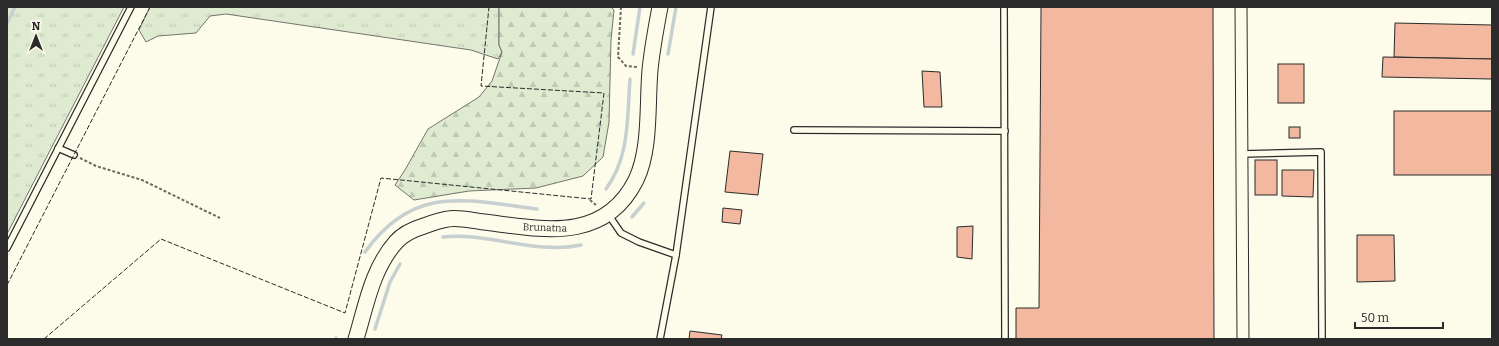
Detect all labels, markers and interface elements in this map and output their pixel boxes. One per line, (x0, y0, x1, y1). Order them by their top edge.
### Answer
north arrow (16, 16, 56, 56)
text: N (32, 20, 41, 33)
street label: Brunatna (523, 221, 568, 235)
scale bar (1355, 304, 1443, 330)
text: 50 m (1361, 311, 1390, 325)

